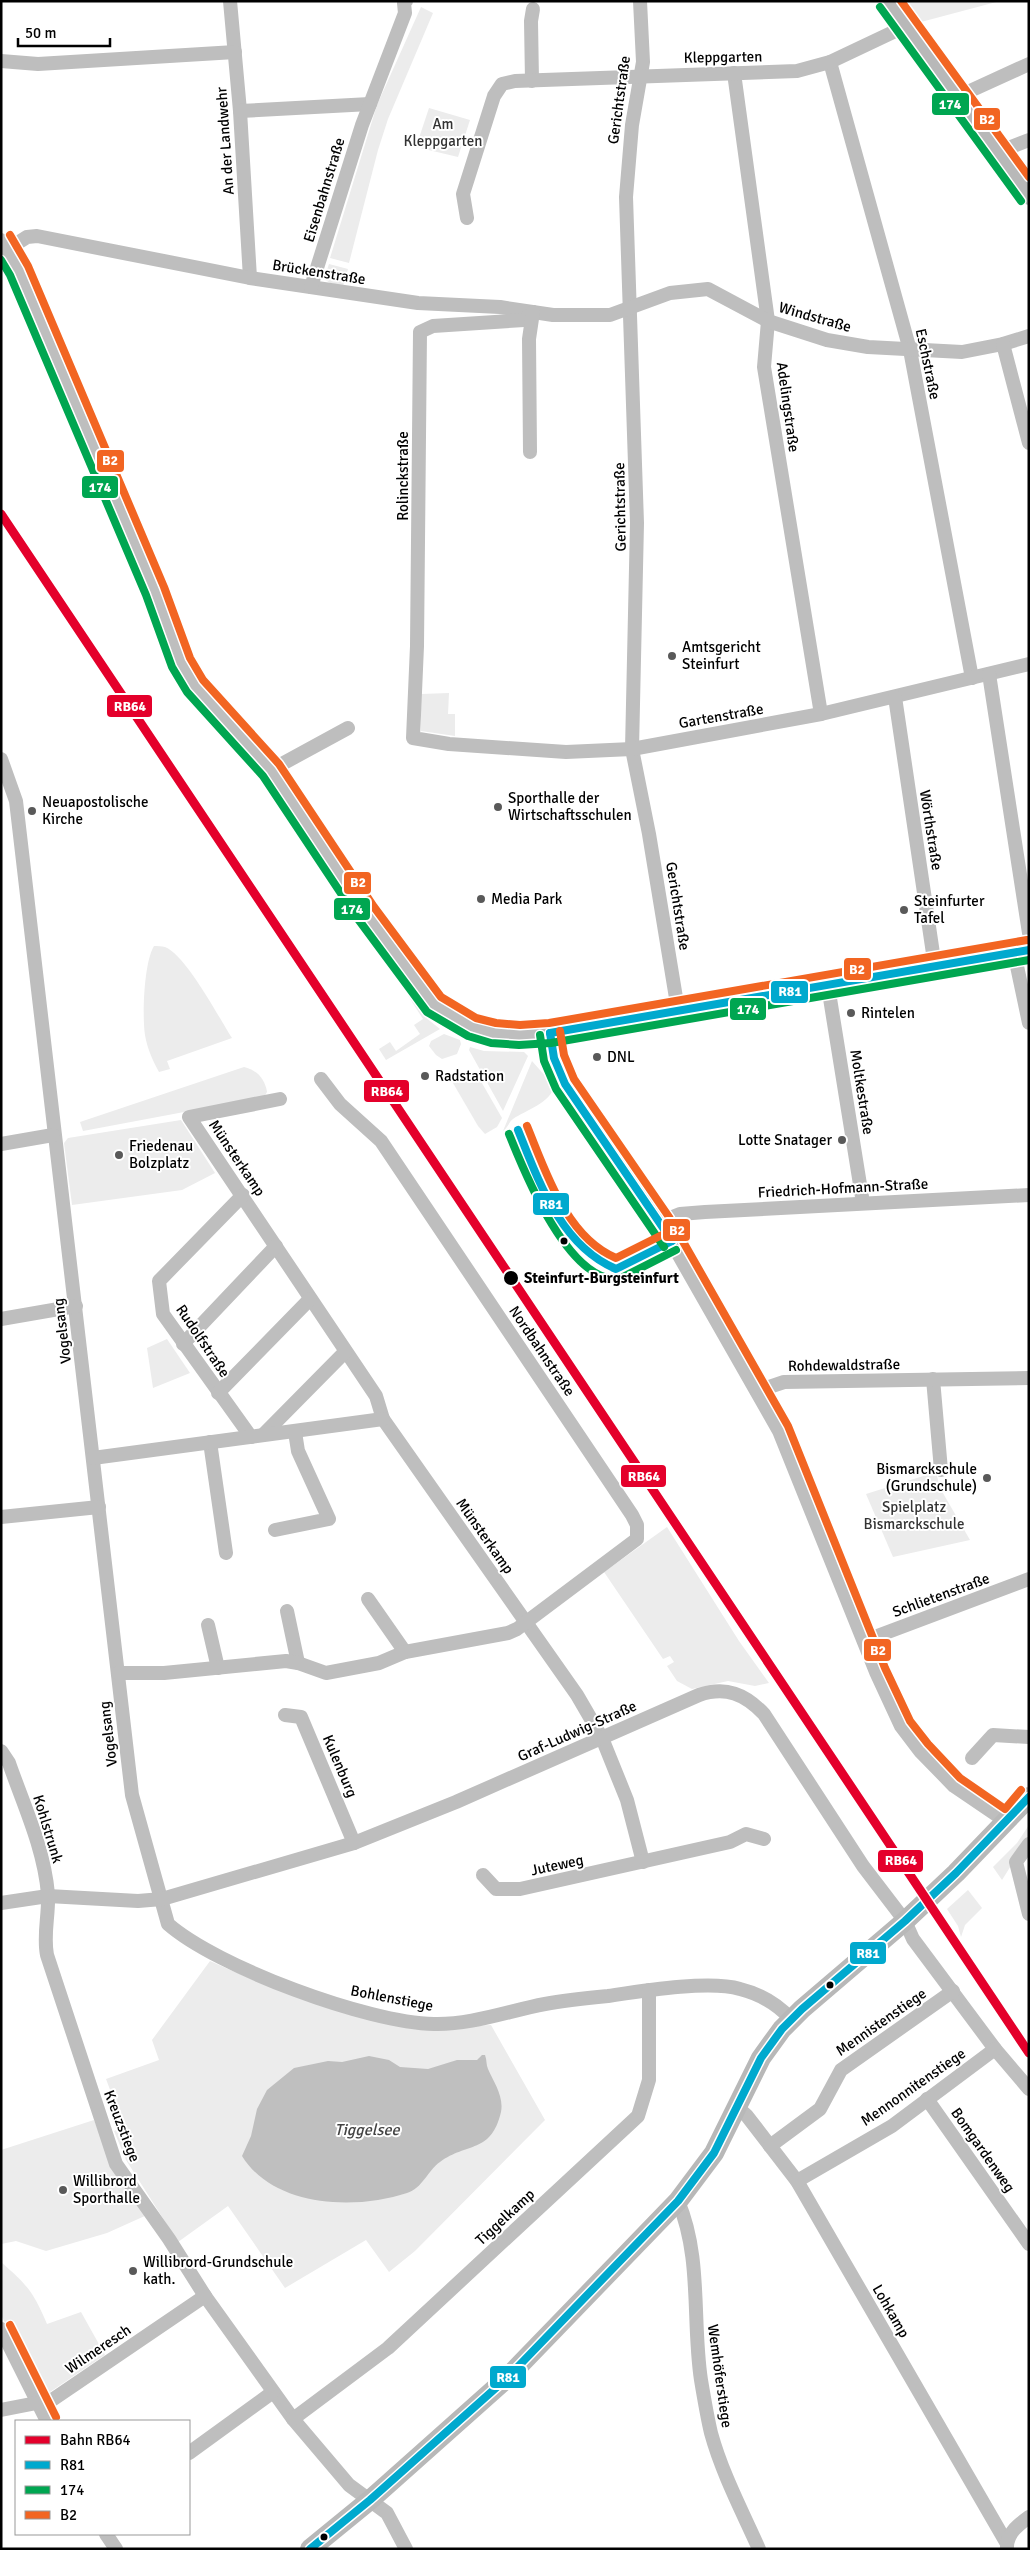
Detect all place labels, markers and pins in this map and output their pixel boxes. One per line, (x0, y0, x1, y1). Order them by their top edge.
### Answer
place label: Amtsgericht Steinfurt (682, 638, 761, 673)
marker: Amtsgericht Steinfurt (666, 650, 678, 662)
place label: Sporthalle der Wirtschaftsschulen (508, 789, 632, 824)
place label: Neuapostolische Kirche (42, 793, 148, 828)
marker: Sporthalle der Wirtschaftsschulen (492, 801, 504, 813)
marker: Neuapostolische Kirche (26, 805, 38, 817)
place label: Media Park (491, 890, 563, 908)
place label: Steinfurter Tafel (914, 892, 985, 927)
marker: Media Park (475, 893, 487, 905)
marker: Steinfurter Tafel (898, 904, 910, 916)
place label: Rintelen (861, 1004, 915, 1022)
marker: Rintelen (845, 1007, 857, 1019)
place label: DNL (607, 1048, 635, 1066)
marker: DNL (591, 1051, 603, 1063)
place label: Radstation (435, 1067, 504, 1085)
marker: Radstation (419, 1070, 431, 1082)
place label: Lotte Snatager (738, 1131, 832, 1149)
marker: Lotte Snatager (836, 1134, 848, 1146)
place label: Friedenau Bolzplatz (129, 1137, 193, 1172)
marker: Friedenau Bolzplatz (113, 1149, 125, 1161)
unlabelled marker (559, 1236, 569, 1246)
marker: Steinfurt-Burgsteinfurt (502, 1269, 520, 1287)
place label: Steinfurt-Burgsteinfurt (524, 1269, 679, 1287)
place label: Bismarckschule (Grundschule) (876, 1460, 977, 1495)
marker: Bismarckschule (Grundschule) (981, 1472, 993, 1484)
unlabelled marker (825, 1980, 835, 1990)
place label: Willibrord Sporthalle (73, 2172, 140, 2207)
marker: Willibrord Sporthalle (57, 2184, 69, 2196)
place label: Willibrord-Grundschule kath. (143, 2253, 293, 2288)
marker: Willibrord-Grundschule kath. (127, 2265, 139, 2277)
unlabelled marker (319, 2532, 329, 2542)

